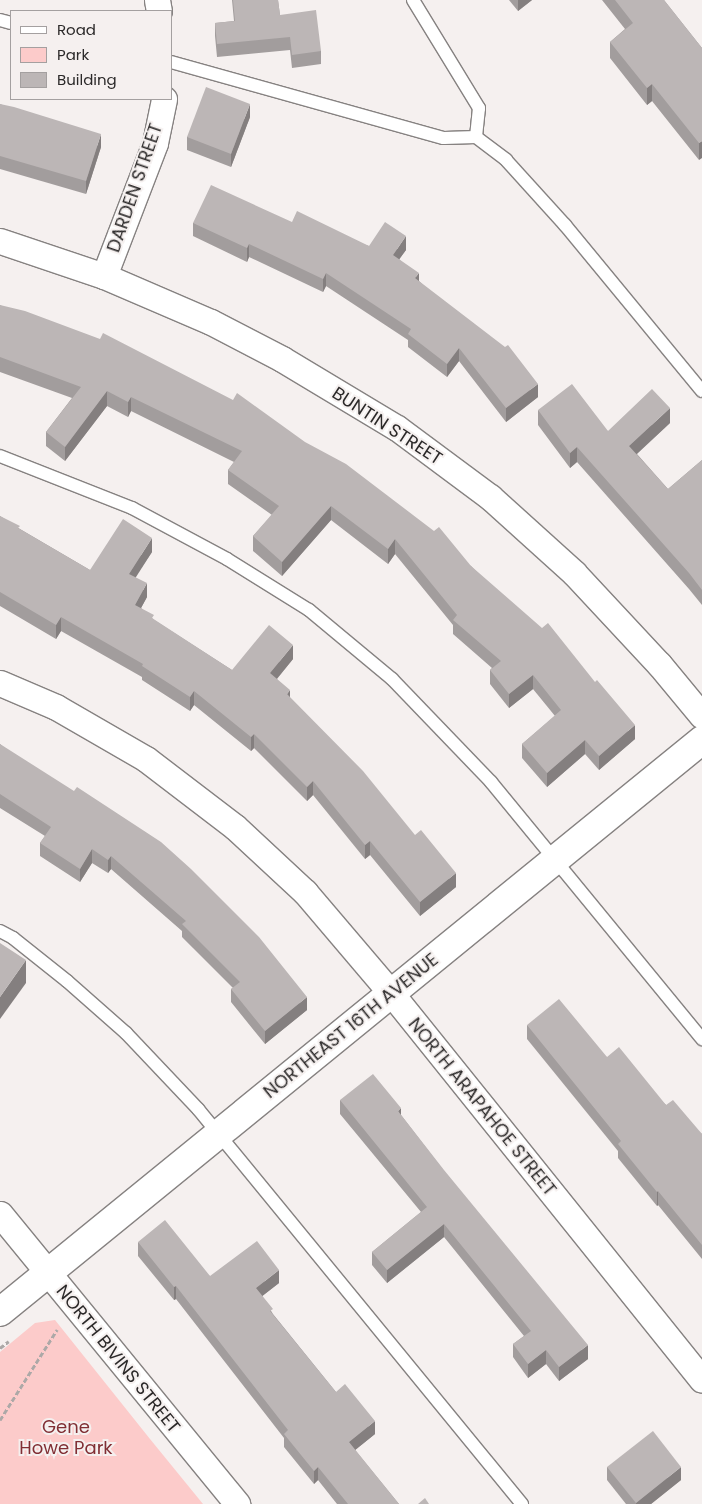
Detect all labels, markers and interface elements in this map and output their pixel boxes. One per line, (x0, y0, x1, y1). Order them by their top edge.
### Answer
legend (10, 10, 172, 100)
text: Road (57, 19, 96, 40)
text: Park (57, 44, 89, 65)
text: Building (57, 69, 117, 90)
street label: DARDEN STREET (103, 121, 167, 255)
street label: BUNTIN STREET (328, 382, 446, 470)
street label: NORTHEAST 16TH AVENUE (259, 949, 443, 1103)
street label: NORTH ARAPAHOE STREET (404, 1014, 560, 1200)
street label: NORTH BIVINS STREET (52, 1281, 184, 1437)
park label: Gene Howe Park (19, 1417, 113, 1460)

